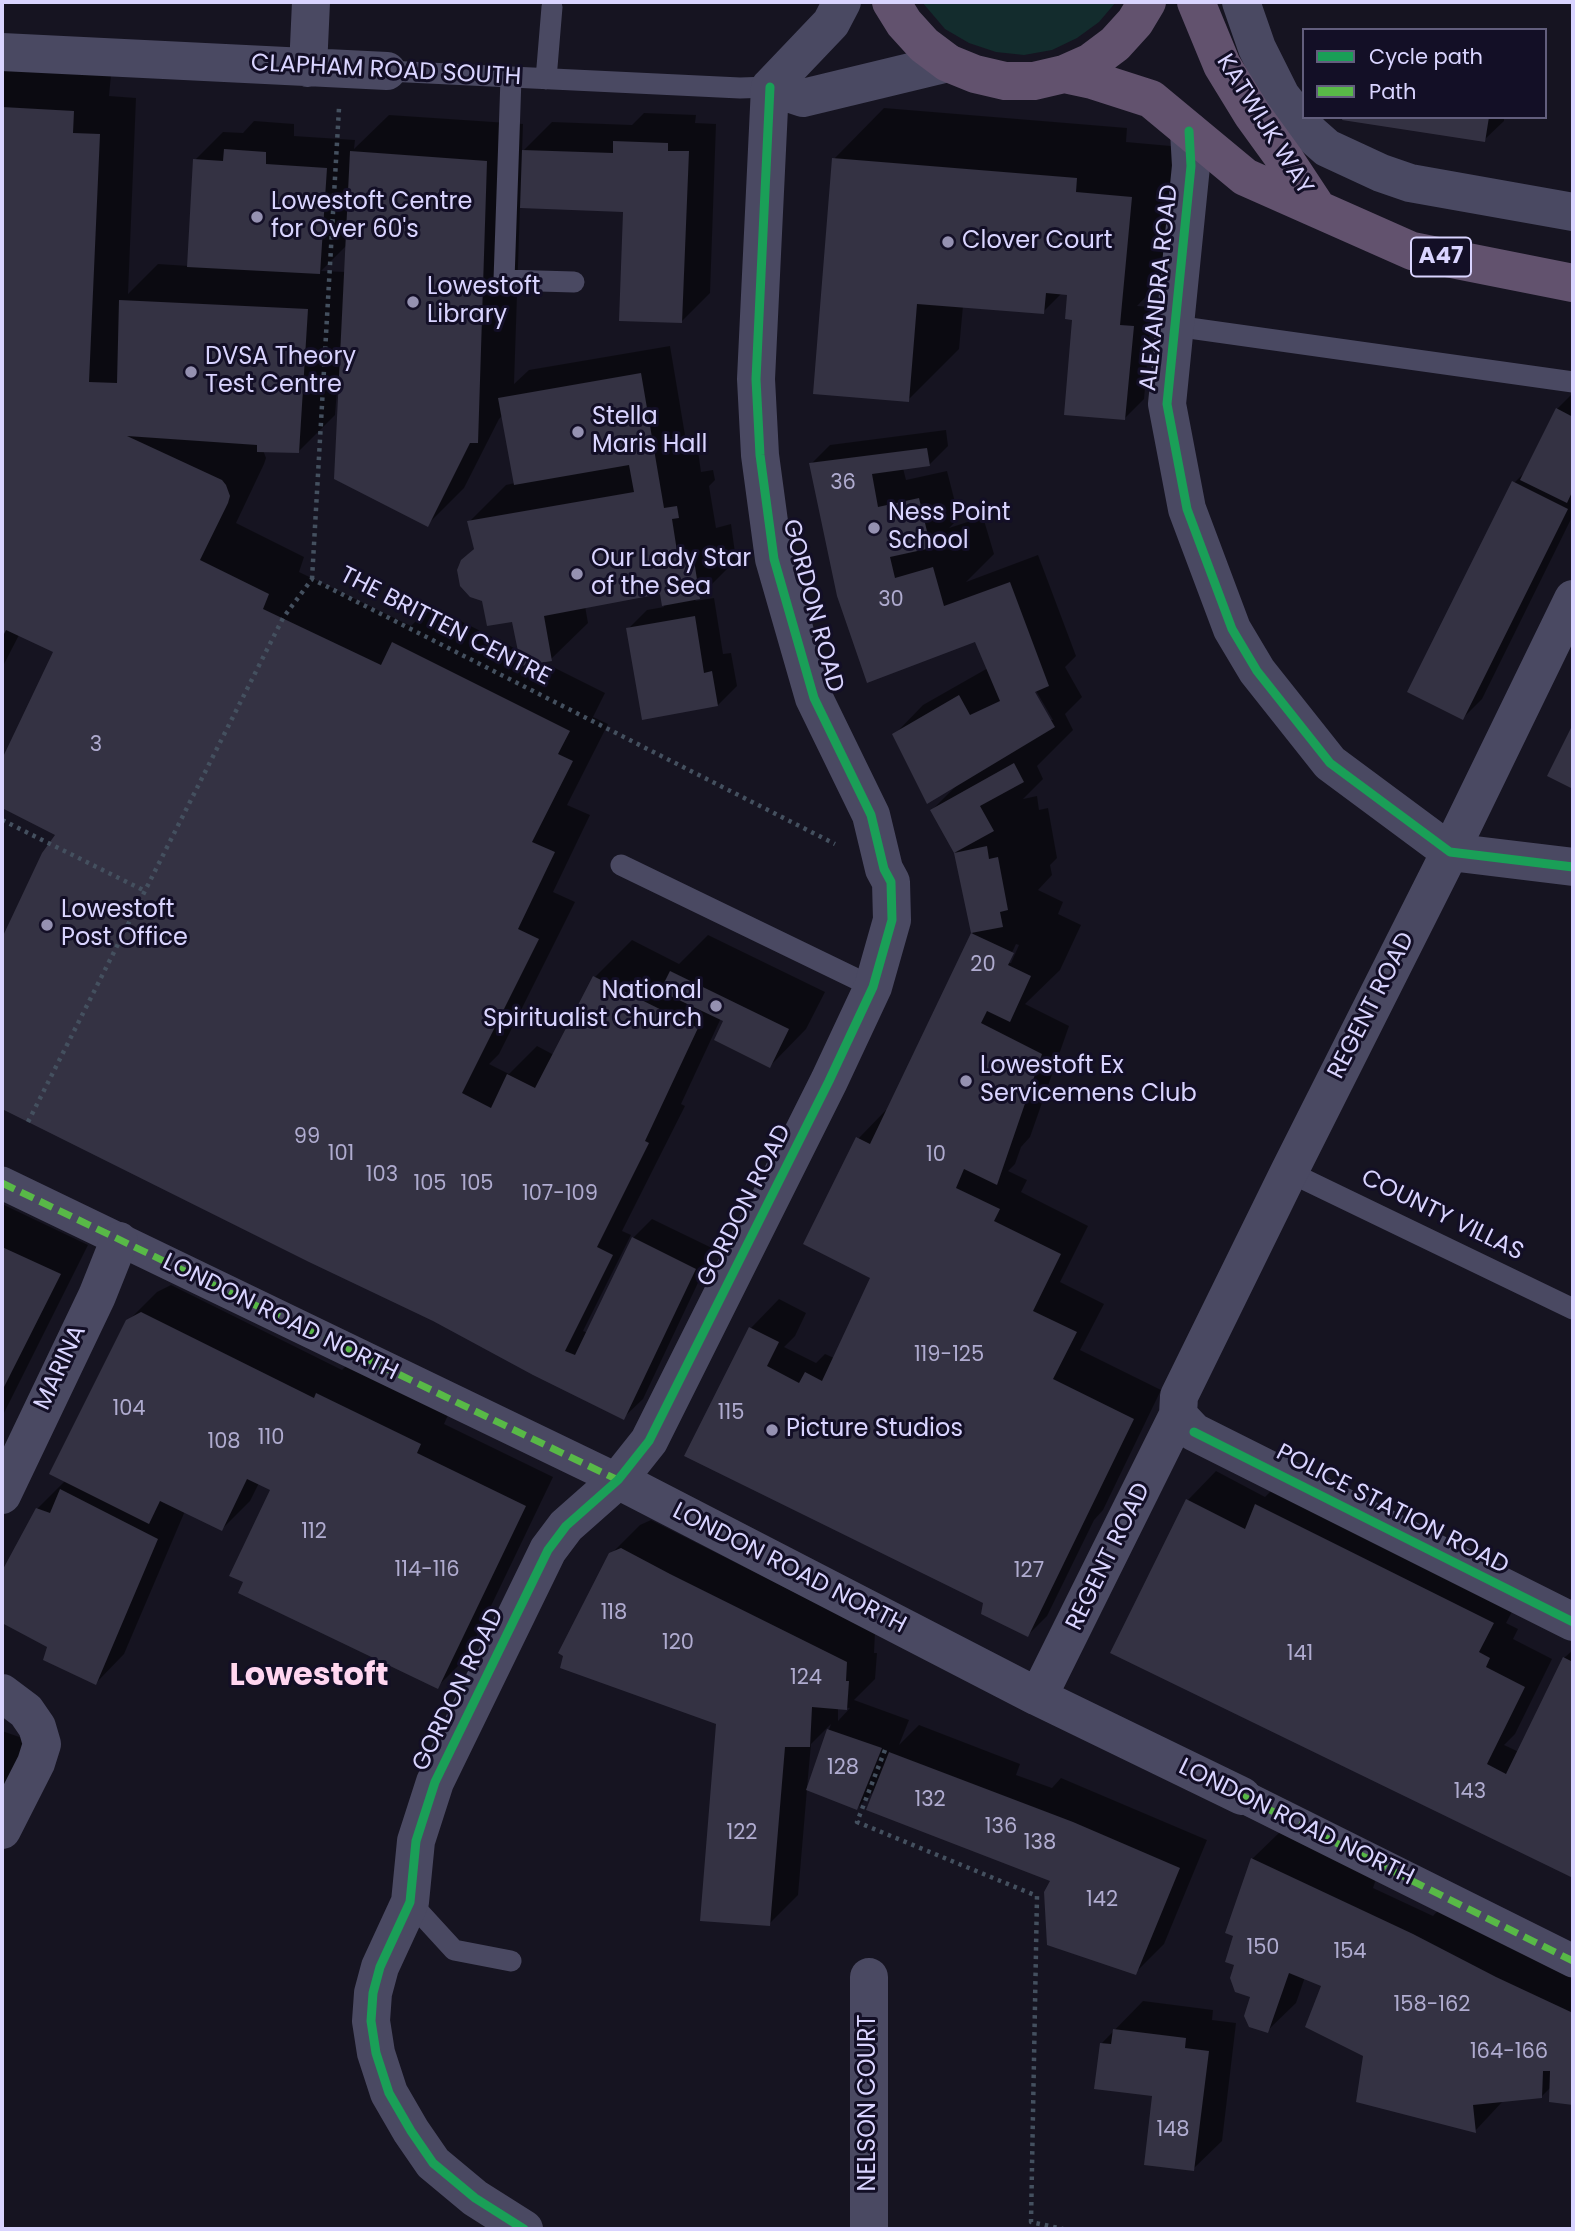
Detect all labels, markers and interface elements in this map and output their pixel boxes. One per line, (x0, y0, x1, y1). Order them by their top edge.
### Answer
legend (1302, 28, 1547, 119)
text: Cycle path (1369, 42, 1483, 71)
street label: CLAPHAM ROAD SOUTH (250, 50, 522, 92)
street label: KATWIJK WAY (1209, 50, 1319, 200)
text: Path (1369, 77, 1416, 106)
street label: ALEXANDRA ROAD (1135, 183, 1185, 393)
place label: Lowestoft Centre for Over 60's (271, 189, 472, 245)
marker: Lowestoft Centre for Over 60's (249, 209, 265, 225)
place label: Clover Court (962, 228, 1112, 256)
marker: Clover Court (940, 234, 956, 250)
road number: A47 (1411, 238, 1471, 276)
place label: Lowestoft Library (427, 274, 541, 330)
marker: Lowestoft Library (405, 294, 421, 310)
place label: DVSA Theory Test Centre (205, 344, 356, 400)
marker: DVSA Theory Test Centre (183, 364, 199, 380)
place label: Stella Maris Hall (592, 404, 707, 460)
marker: Stella Maris Hall (570, 424, 586, 440)
house number: 36 (830, 471, 856, 497)
place label: Ness Point School (888, 500, 1010, 556)
street label: GORDON ROAD (775, 516, 849, 696)
marker: Ness Point School (866, 520, 882, 536)
place label: Our Lady Star of the Sea (591, 546, 751, 602)
street label: THE BRITTEN CENTRE (335, 561, 555, 693)
marker: Our Lady Star of the Sea (569, 566, 585, 582)
house number: 30 (878, 588, 904, 614)
house number: 3 (90, 733, 102, 759)
place label: Lowestoft Post Office (61, 897, 188, 953)
marker: Lowestoft Post Office (39, 917, 55, 933)
street label: REGENT ROAD (1323, 928, 1421, 1084)
house number: 20 (970, 953, 996, 979)
place label: National Spiritualist Church (483, 978, 702, 1034)
marker: National Spiritualist Church (708, 998, 724, 1014)
place label: Lowestoft Ex Servicemens Club (980, 1053, 1197, 1109)
marker: Lowestoft Ex Servicemens Club (958, 1073, 974, 1089)
street label: GORDON ROAD (692, 1120, 798, 1292)
house number: 99 (294, 1125, 320, 1151)
house number: 101 (328, 1142, 354, 1168)
house number: 10 (926, 1143, 946, 1169)
house number: 103 (366, 1163, 398, 1189)
street label: COUNTY VILLAS (1356, 1164, 1528, 1268)
house number: 105 (413, 1172, 447, 1198)
house number: 105 (460, 1172, 494, 1198)
house number: 107-109 (522, 1182, 598, 1208)
street label: LONDON ROAD NORTH (158, 1248, 402, 1388)
street label: MARINA (29, 1321, 93, 1415)
house number: 119-125 (914, 1343, 984, 1369)
house number: 104 (112, 1397, 146, 1423)
house number: 115 (718, 1401, 744, 1427)
place label: Picture Studios (786, 1416, 963, 1444)
marker: Picture Studios (764, 1422, 780, 1438)
house number: 110 (258, 1426, 284, 1452)
house number: 108 (207, 1430, 241, 1456)
street label: POLICE STATION ROAD (1271, 1439, 1513, 1581)
street label: REGENT ROAD (1061, 1478, 1157, 1636)
street label: LONDON ROAD NORTH (667, 1498, 911, 1640)
house number: 112 (301, 1520, 327, 1546)
house number: 114-116 (395, 1558, 459, 1584)
house number: 127 (1014, 1559, 1044, 1585)
house number: 118 (601, 1601, 627, 1627)
street label: GORDON ROAD (407, 1604, 511, 1776)
house number: 120 (662, 1631, 694, 1657)
house number: 141 (1287, 1642, 1313, 1668)
district label: Lowestoft (230, 1658, 388, 1696)
house number: 124 (790, 1666, 822, 1692)
street label: LONDON ROAD NORTH (1174, 1753, 1418, 1893)
house number: 128 (827, 1756, 859, 1782)
house number: 143 (1454, 1780, 1486, 1806)
house number: 132 (914, 1788, 946, 1814)
house number: 136 (985, 1815, 1017, 1841)
house number: 122 (727, 1821, 757, 1847)
house number: 138 (1024, 1831, 1056, 1857)
house number: 142 (1086, 1888, 1118, 1914)
house number: 150 (1246, 1936, 1280, 1962)
house number: 154 (1333, 1940, 1367, 1966)
house number: 158-162 (1394, 1993, 1470, 2019)
street label: NELSON COURT (855, 2015, 883, 2191)
house number: 164-166 (1470, 2040, 1548, 2066)
house number: 148 (1156, 2118, 1190, 2144)

